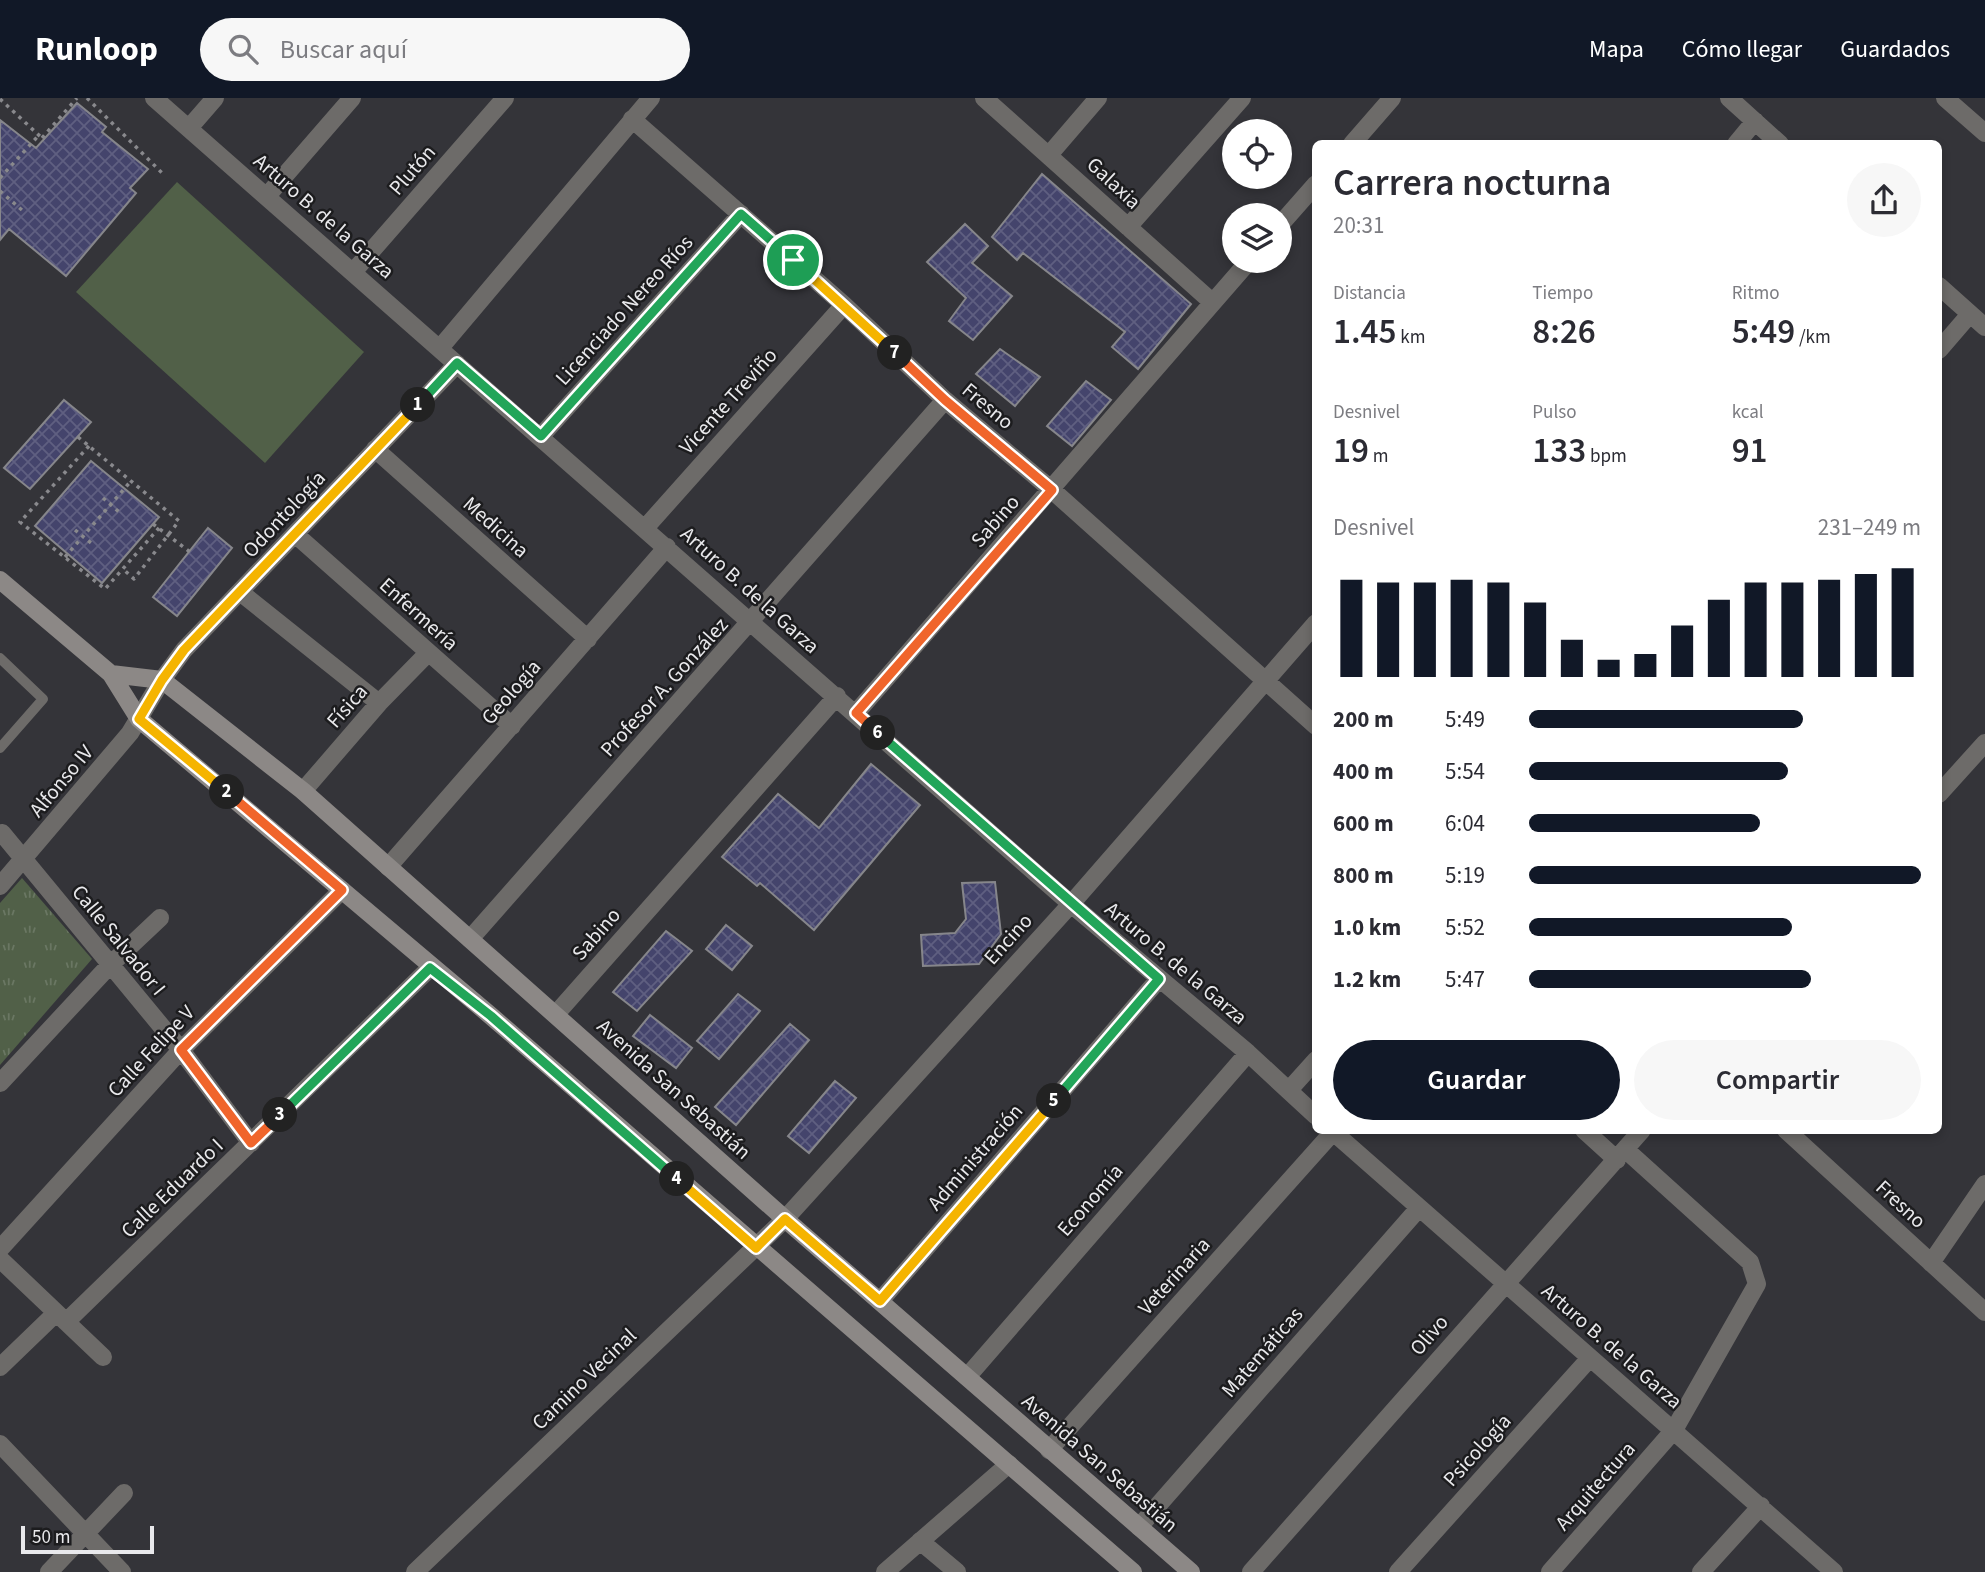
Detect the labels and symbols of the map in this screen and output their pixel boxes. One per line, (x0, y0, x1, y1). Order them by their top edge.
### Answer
street label: Plutón (382, 138, 442, 202)
street label: Arturo B. de la Garza (247, 146, 401, 286)
street label: Galaxia (1080, 150, 1148, 216)
street label: Licenciado Nereo Ríos (548, 228, 700, 392)
pin (763, 230, 823, 290)
pin: 7 (878, 336, 912, 370)
street label: Vicente Treviño (672, 341, 784, 461)
street label: Fresno (956, 376, 1020, 436)
pin: 1 (400, 388, 436, 422)
street label: Odontología (236, 464, 332, 564)
street label: Sabino (964, 488, 1026, 554)
street label: Medicina (456, 489, 536, 565)
street label: Arturo B. de la Garza (674, 519, 826, 661)
street label: Enfermería (373, 570, 465, 658)
street label: Profesor A. González (593, 611, 735, 763)
street label: Geología (474, 653, 548, 731)
street label: Física (319, 677, 375, 735)
pin: 6 (860, 716, 896, 750)
street label: Alfonso IV (22, 738, 100, 824)
pin: 2 (210, 774, 244, 810)
street label: Calle Salvador I (65, 878, 173, 1002)
street label: Arturo B. de la Garza (1098, 894, 1254, 1032)
street label: Sabino (565, 901, 627, 967)
street label: Encino (977, 907, 1039, 971)
street label: Calle Felipe V (100, 998, 202, 1104)
street label: Avenida San Sebastián (590, 1012, 758, 1166)
pin: 5 (1036, 1084, 1072, 1118)
street label: Administración (920, 1097, 1030, 1217)
pin: 3 (262, 1098, 298, 1132)
street label: Calle Eduardo I (114, 1131, 230, 1245)
street label: Economía (1050, 1157, 1130, 1243)
pin: 4 (660, 1162, 694, 1196)
street label: Fresno (1869, 1173, 1933, 1235)
street label: Veterinaria (1131, 1230, 1217, 1322)
street label: Arturo B. de la Garza (1535, 1276, 1689, 1416)
street label: Matemáticas (1214, 1300, 1310, 1404)
street label: Olivo (1403, 1308, 1455, 1362)
street label: Camino Vecinal (525, 1321, 643, 1437)
street label: Avenida San Sebastián (1015, 1387, 1185, 1539)
street label: Psicología (1436, 1407, 1518, 1493)
street label: Arquitectura (1548, 1435, 1642, 1537)
scale bar (21, 1523, 154, 1555)

